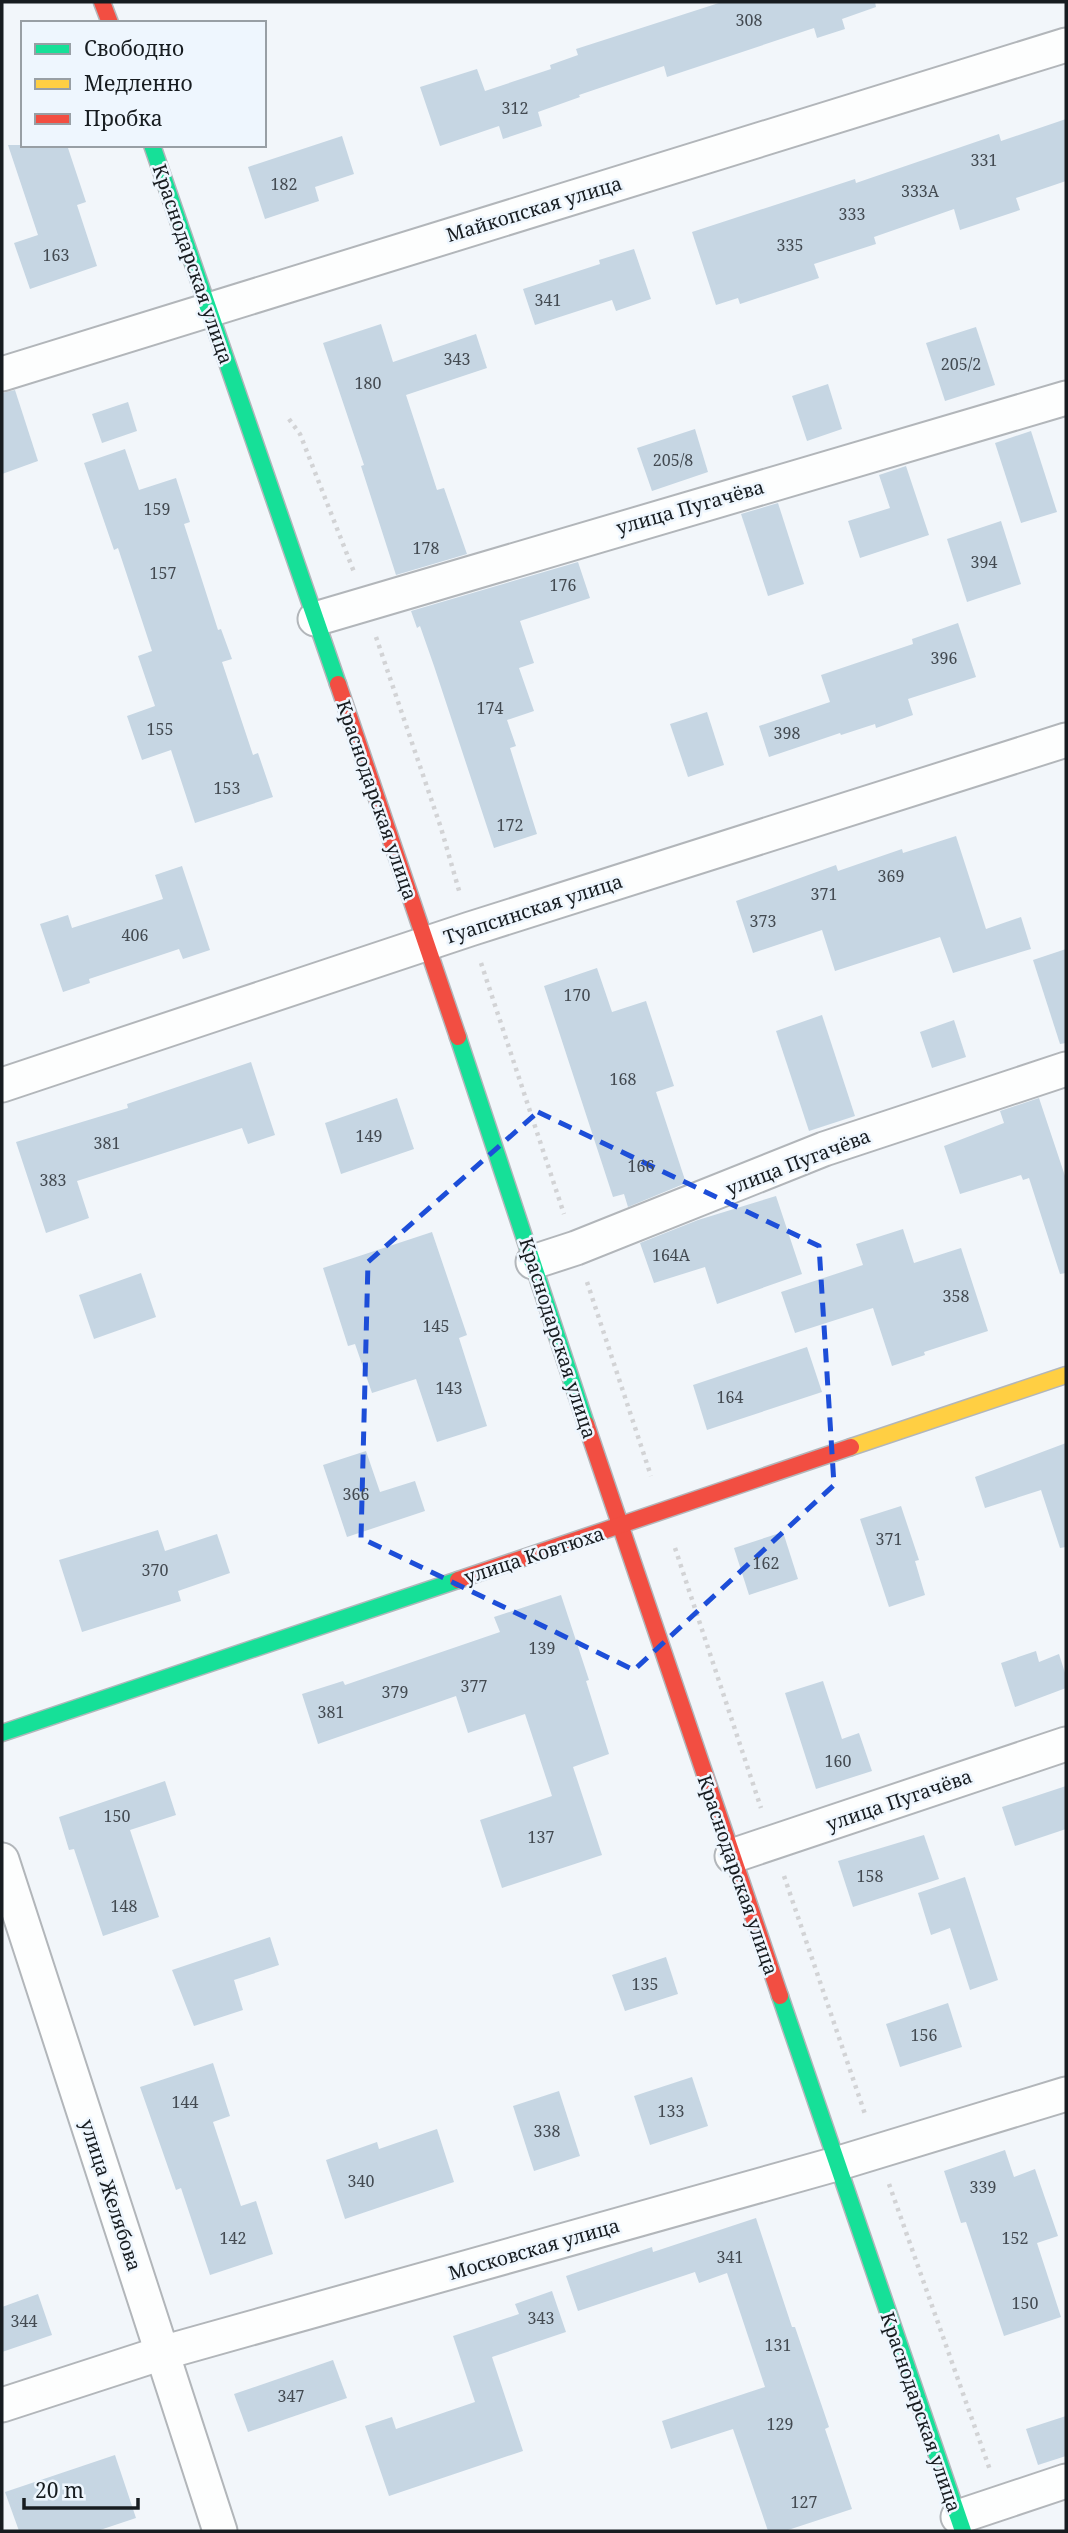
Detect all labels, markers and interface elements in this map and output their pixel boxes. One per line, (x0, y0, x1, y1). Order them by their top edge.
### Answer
house number: 308 (736, 9, 762, 31)
legend (21, 21, 266, 147)
text: Свободно (84, 34, 184, 62)
text: Медленно (84, 69, 193, 97)
house number: 312 (502, 97, 528, 119)
text: Пробка (84, 104, 163, 132)
house number: 331 (971, 149, 997, 171)
street label: Краснодарская улица (147, 161, 239, 367)
street label: Майкопская улица (443, 170, 625, 248)
house number: 182 (271, 173, 297, 195)
house number: 333А (901, 180, 940, 202)
house number: 333 (839, 203, 865, 225)
house number: 335 (777, 234, 803, 256)
house number: 163 (43, 244, 69, 266)
house number: 341 (535, 289, 561, 311)
house number: 343 (444, 348, 470, 370)
house number: 205/2 (941, 353, 981, 375)
house number: 180 (355, 372, 381, 394)
house number: 205/8 (653, 449, 693, 471)
street label: улица Пугачёва (613, 473, 767, 541)
house number: 159 (144, 498, 170, 520)
house number: 178 (413, 537, 439, 559)
house number: 394 (971, 551, 997, 573)
house number: 157 (150, 562, 176, 584)
house number: 176 (550, 574, 576, 596)
house number: 396 (931, 647, 957, 669)
street label: Краснодарская улица (331, 697, 423, 903)
house number: 174 (477, 697, 503, 719)
house number: 155 (147, 718, 173, 740)
house number: 398 (774, 722, 800, 744)
house number: 153 (214, 777, 240, 799)
house number: 172 (497, 814, 523, 836)
house number: 369 (878, 865, 904, 887)
street label: Туапсинская улица (440, 868, 626, 950)
house number: 371 (811, 883, 837, 905)
house number: 373 (750, 910, 776, 932)
house number: 406 (122, 924, 148, 946)
house number: 170 (564, 984, 590, 1006)
house number: 168 (610, 1068, 636, 1090)
street label: улица Пугачёва (722, 1122, 874, 1202)
house number: 149 (356, 1125, 382, 1147)
house number: 381 (94, 1132, 120, 1154)
house number: 166 (628, 1155, 654, 1177)
house number: 383 (40, 1169, 66, 1191)
street label: Краснодарская улица (513, 1234, 603, 1442)
house number: 164А (652, 1244, 691, 1266)
house number: 358 (943, 1285, 969, 1307)
house number: 145 (423, 1315, 449, 1337)
house number: 143 (436, 1377, 462, 1399)
house number: 164 (717, 1386, 743, 1408)
house number: 366 (343, 1483, 369, 1505)
street label: улица Ковтюха (461, 1520, 607, 1590)
house number: 371 (876, 1528, 902, 1550)
house number: 162 (753, 1552, 779, 1574)
house number: 370 (142, 1559, 168, 1581)
house number: 139 (529, 1637, 555, 1659)
house number: 377 (461, 1675, 487, 1697)
house number: 379 (382, 1681, 408, 1703)
house number: 381 (318, 1701, 344, 1723)
house number: 160 (825, 1750, 851, 1772)
street label: улица Пугачёва (823, 1763, 975, 1837)
street label: Краснодарская улица (692, 1772, 784, 1978)
house number: 150 (104, 1805, 130, 1827)
house number: 137 (528, 1826, 554, 1848)
house number: 158 (857, 1865, 883, 1887)
house number: 148 (111, 1895, 137, 1917)
house number: 135 (632, 1973, 658, 1995)
house number: 156 (911, 2024, 937, 2046)
house number: 144 (172, 2091, 198, 2113)
house number: 133 (658, 2100, 684, 2122)
street label: улица Желябова (74, 2116, 148, 2274)
house number: 338 (534, 2120, 560, 2142)
house number: 340 (348, 2170, 374, 2192)
house number: 339 (970, 2176, 996, 2198)
street label: Московская улица (445, 2212, 623, 2286)
house number: 142 (220, 2227, 246, 2249)
house number: 152 (1002, 2227, 1028, 2249)
house number: 341 (717, 2246, 743, 2268)
house number: 150 (1012, 2292, 1038, 2314)
house number: 343 (528, 2307, 554, 2329)
street label: Краснодарская улица (875, 2309, 967, 2515)
house number: 344 (11, 2310, 37, 2332)
house number: 131 (765, 2334, 791, 2356)
house number: 347 (278, 2385, 304, 2407)
house number: 129 (767, 2413, 793, 2435)
scale bar (24, 2466, 138, 2510)
text: 20 m (35, 2476, 84, 2504)
house number: 127 (791, 2491, 817, 2513)

